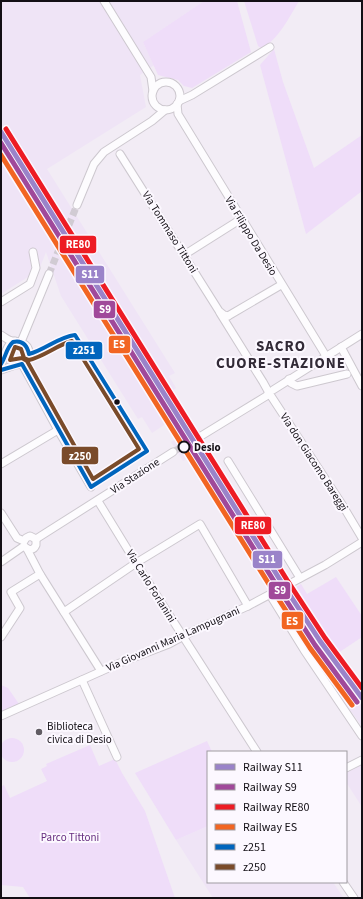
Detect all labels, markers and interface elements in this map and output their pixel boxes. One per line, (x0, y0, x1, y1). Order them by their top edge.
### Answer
street label: Via Tommaso Tittoni (139, 188, 201, 276)
street label: Via Filippo Da Desio (221, 193, 281, 279)
line badge: RE80 (59, 235, 97, 254)
text: RE80 (66, 237, 90, 252)
line badge: S11 (75, 265, 105, 284)
text: S11 (81, 267, 99, 282)
line badge: S9 (93, 300, 116, 319)
text: S9 (99, 302, 111, 317)
line badge: ES (108, 335, 131, 354)
district label: SACRO CUORE-STAZIONE (216, 336, 346, 374)
text: ES (113, 337, 125, 352)
line badge: z251 (65, 341, 103, 360)
text: z251 (73, 343, 95, 358)
unlabelled marker (112, 397, 122, 407)
street label: Via don Giacomo Bareggi (277, 410, 351, 514)
marker: Desio (177, 440, 191, 454)
place label: Desio (194, 440, 221, 455)
line badge: z250 (61, 446, 99, 465)
text: z250 (69, 449, 91, 464)
street label: Via Stazione (108, 454, 163, 497)
line badge: RE80 (234, 516, 272, 535)
text: RE80 (241, 518, 265, 533)
street label: Via Carlo Forlanini (122, 547, 180, 625)
line badge: S11 (252, 550, 283, 569)
text: S11 (258, 552, 276, 567)
line badge: S9 (268, 581, 291, 600)
text: S9 (274, 583, 286, 598)
street label: Via Giovanni Maria Lampugnani (104, 603, 242, 675)
line badge: ES (281, 611, 304, 630)
text: ES (286, 614, 298, 629)
place label: Biblioteca civica di Desio (47, 719, 112, 747)
marker: Biblioteca civica di Desio (34, 727, 44, 737)
legend (207, 751, 347, 883)
text: Railway S11 (243, 759, 303, 776)
text: Railway S9 (243, 779, 297, 796)
text: Railway RE80 (243, 799, 310, 816)
text: Railway ES (243, 819, 297, 836)
park label: Parco Tittoni (41, 830, 99, 845)
text: z251 (243, 839, 266, 856)
text: z250 (243, 859, 266, 876)

